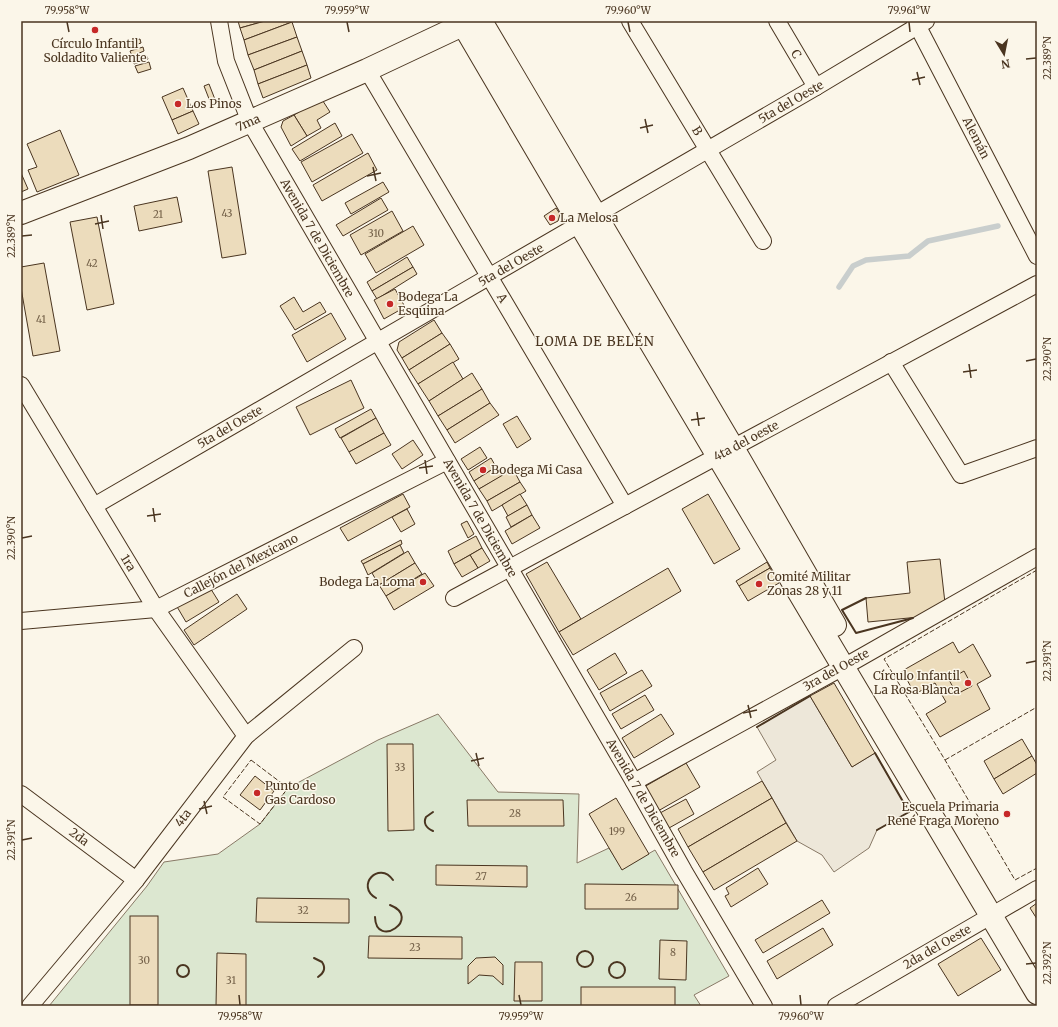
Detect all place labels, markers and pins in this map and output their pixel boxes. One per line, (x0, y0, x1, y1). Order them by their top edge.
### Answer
marker: Círculo Infantil Soldadito Valiente (90, 25, 100, 35)
place label: Círculo Infantil Soldadito Valiente (43, 36, 147, 65)
place label: Los Pinos (186, 96, 242, 111)
marker: Los Pinos (173, 99, 183, 109)
place label: La Melosa (560, 210, 619, 225)
marker: La Melosa (547, 213, 557, 223)
place label: Bodega La Esquina (398, 289, 459, 318)
marker: Bodega La Esquina (385, 299, 395, 309)
place label: Bodega Mi Casa (491, 462, 583, 477)
marker: Bodega Mi Casa (478, 465, 488, 475)
place label: Comité Militar Zonas 28 y 11 (767, 569, 851, 598)
place label: Bodega La Loma (319, 574, 416, 589)
marker: Bodega La Loma (418, 577, 428, 587)
marker: Comité Militar Zonas 28 y 11 (754, 579, 764, 589)
place label: Círculo Infantil La Rosa Blanca (873, 668, 961, 697)
marker: Círculo Infantil La Rosa Blanca (963, 678, 973, 688)
place label: Punto de Gas Cardoso (265, 778, 335, 807)
marker: Punto de Gas Cardoso (252, 788, 262, 798)
place label: Escuela Primaria René Fraga Moreno (887, 799, 1000, 828)
marker: Escuela Primaria René Fraga Moreno (1002, 809, 1012, 819)

